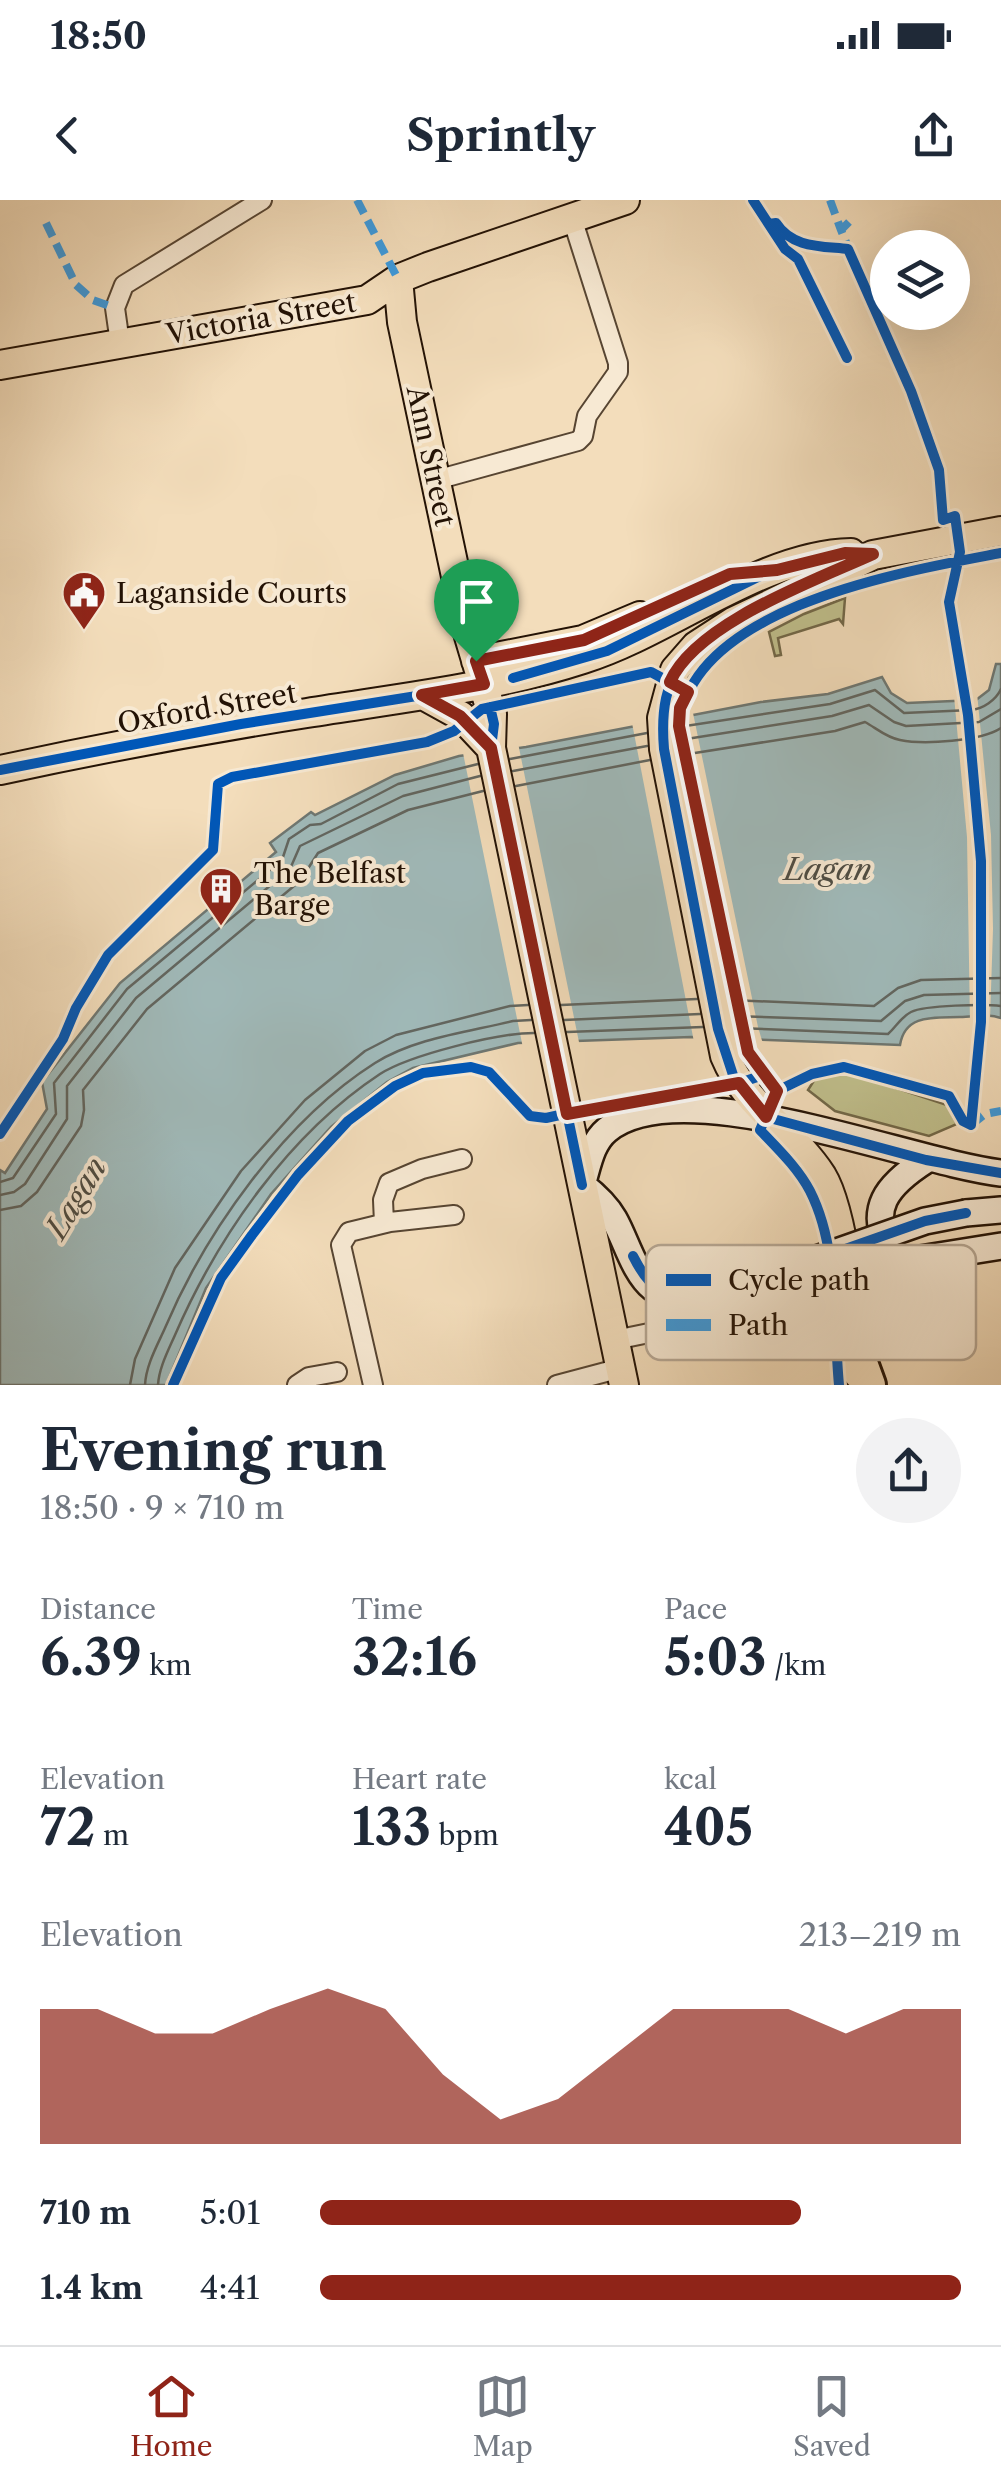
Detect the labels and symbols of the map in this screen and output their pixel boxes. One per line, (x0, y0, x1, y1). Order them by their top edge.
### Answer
street label: Victoria Street (162, 285, 359, 352)
street label: Ann Street (399, 382, 462, 529)
pin (434, 559, 519, 662)
public building icon: Laganside Courts (61, 570, 107, 631)
place label: Laganside Courts (116, 576, 347, 610)
street label: Oxford Street (115, 675, 299, 740)
water label: Lagan (782, 851, 872, 888)
place label: The Belfast Barge (254, 856, 406, 922)
building icon: The Belfast Barge (198, 866, 244, 927)
water label: Lagan (37, 1151, 114, 1247)
legend (646, 1245, 976, 1360)
text: Cycle path (728, 1263, 870, 1297)
text: Path (728, 1308, 788, 1342)

